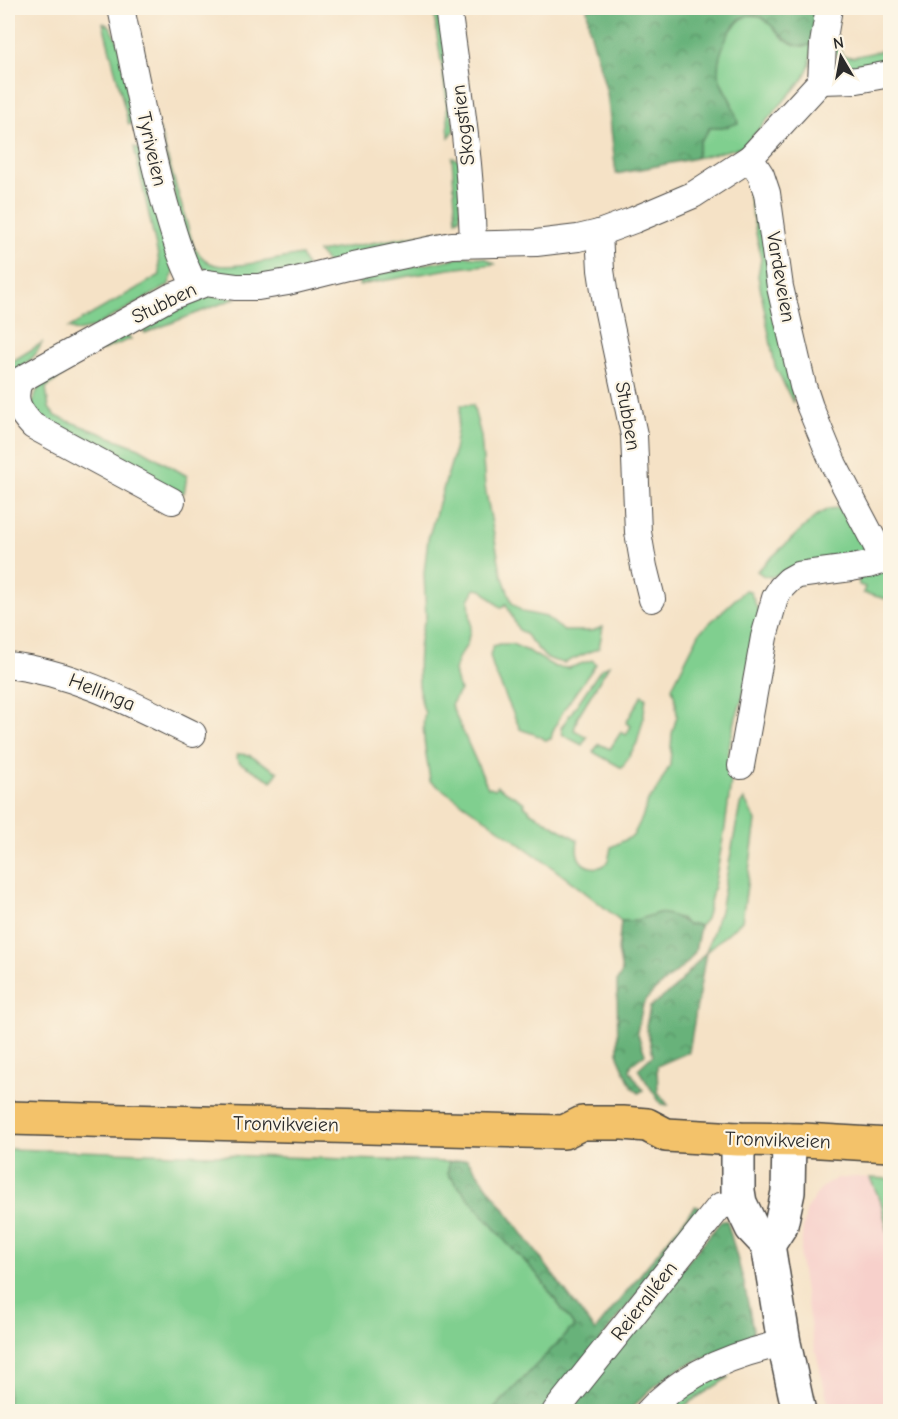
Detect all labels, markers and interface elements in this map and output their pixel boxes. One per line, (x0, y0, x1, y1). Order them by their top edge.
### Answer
north arrow (811, 27, 871, 87)
text: N (832, 33, 845, 53)
street label: Skogstien (447, 83, 479, 167)
street label: Tyriveien (132, 110, 172, 188)
street label: Vardeveien (762, 230, 800, 324)
street label: Stubben (128, 277, 200, 329)
street label: Stubben (611, 380, 645, 452)
street label: Hellinga (65, 668, 139, 716)
street label: Tronvikveien (233, 1112, 339, 1136)
street label: Tronvikveien (725, 1127, 831, 1153)
street label: Reieralléen (606, 1257, 682, 1345)

